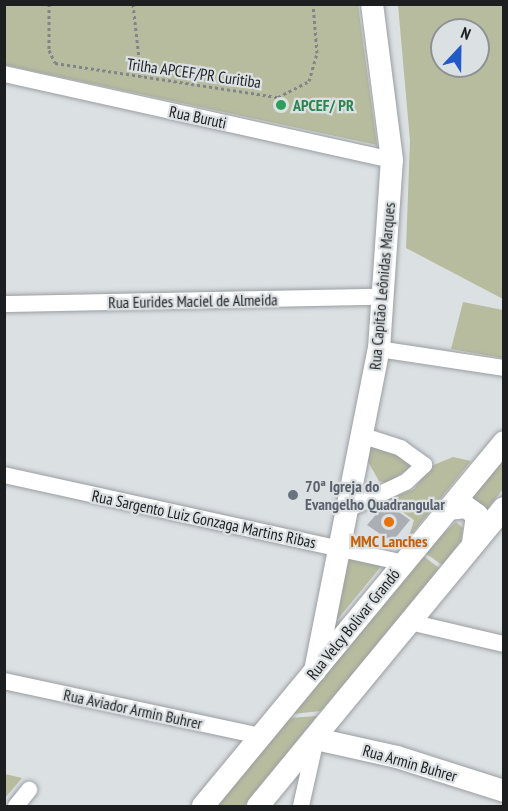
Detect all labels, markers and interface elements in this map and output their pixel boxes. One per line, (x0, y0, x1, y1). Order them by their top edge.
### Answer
north arrow (430, 18, 490, 78)
text: N (458, 22, 474, 44)
street label: Trilha APCEF/PR Curitiba (125, 54, 263, 92)
place label: APCEF/ PR (293, 95, 354, 115)
marker: APCEF/ PR (274, 98, 288, 112)
street label: Rua Buruti (168, 102, 228, 132)
street label: Rua Capitão Leônidas Marques (365, 201, 399, 371)
street label: Rua Eurides Maciel de Almeida (108, 290, 278, 312)
place label: 70ª Igreja do Evangelho Quadrangular (305, 476, 445, 514)
street label: Rua Sargento Luiz Gonzaga Martins Ribas (90, 486, 318, 552)
marker: 70ª Igreja do Evangelho Quadrangular (286, 488, 300, 502)
marker: MMC Lanches (382, 515, 396, 529)
place label: MMC Lanches (350, 531, 428, 551)
street label: Rua Velcy Bolivar Grandó (302, 564, 404, 684)
street label: Rua Aviador Armin Buhrer (61, 685, 205, 733)
street label: Rua Armin Buhrer (360, 740, 460, 786)

